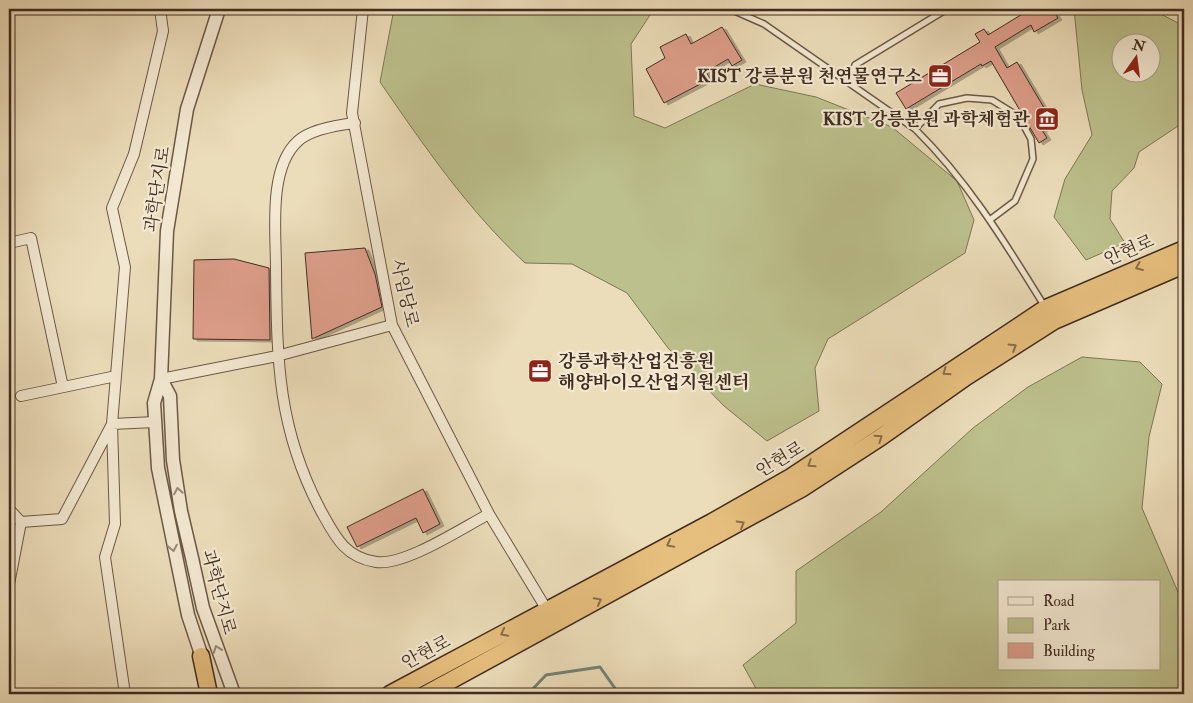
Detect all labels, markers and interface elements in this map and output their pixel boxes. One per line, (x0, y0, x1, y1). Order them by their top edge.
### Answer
north arrow (1110, 32, 1160, 82)
text: N (1130, 36, 1148, 56)
office icon: KIST 강릉분원 천연물연구소 (927, 63, 953, 89)
place label: KIST 강릉분원 천연물연구소 (697, 65, 923, 88)
museum icon: KIST 강릉분원 과학체험관 (1034, 106, 1060, 132)
place label: KIST 강릉분원 과학체험관 (823, 108, 1031, 131)
street label: 과학단지로 (139, 144, 176, 234)
street label: 안현로 (1101, 230, 1158, 271)
street label: 사임당로 (385, 257, 424, 330)
one-way arrow (1135, 261, 1144, 272)
one-way arrow (1008, 343, 1017, 353)
place label: 강릉과학산업진흥원 해양바이오산업지원센터 (558, 350, 749, 394)
office icon: 강릉과학산업진흥원 해양바이오산업지원센터 (527, 358, 553, 384)
one-way arrow (942, 366, 951, 376)
one-way arrow (873, 435, 882, 444)
street label: 안현로 (752, 436, 809, 483)
one-way arrow (808, 457, 817, 467)
one-way arrow (173, 487, 183, 496)
one-way arrow (735, 520, 744, 530)
one-way arrow (667, 538, 676, 548)
one-way arrow (167, 544, 178, 553)
street label: 과학단지로 (196, 547, 241, 637)
legend (998, 580, 1160, 670)
text: Road (1043, 592, 1075, 611)
one-way arrow (593, 598, 602, 608)
text: Park (1043, 616, 1070, 635)
one-way arrow (500, 627, 509, 637)
street label: 안현로 (398, 630, 455, 675)
text: Building (1043, 642, 1095, 661)
one-way arrow (213, 645, 223, 654)

